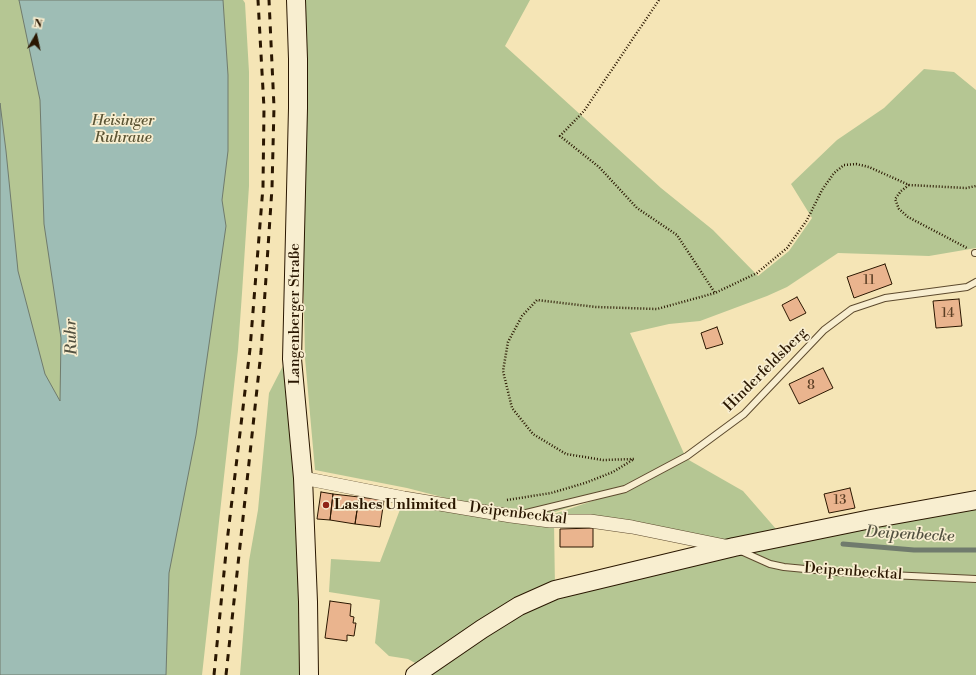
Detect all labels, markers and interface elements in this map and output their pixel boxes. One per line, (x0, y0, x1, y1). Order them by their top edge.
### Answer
north arrow (16, 16, 56, 56)
text: N (32, 17, 43, 32)
park label: Heisinger Ruhraue (92, 112, 154, 147)
street label: Langenberger Straße (286, 243, 304, 385)
house number: 11 (863, 273, 875, 289)
house number: 14 (942, 306, 954, 322)
water label: Ruhr (62, 319, 82, 355)
street label: Hinderfeldsberg (720, 324, 812, 416)
house number: 8 (807, 378, 815, 394)
house number: 13 (834, 493, 846, 509)
place label: Lashes Unlimited (334, 496, 457, 514)
street label: Deipenbecktal (468, 499, 568, 529)
marker: Lashes Unlimited (321, 500, 331, 510)
water label: Deipenbecke (865, 523, 955, 547)
street label: Deipenbecktal (803, 560, 903, 584)

